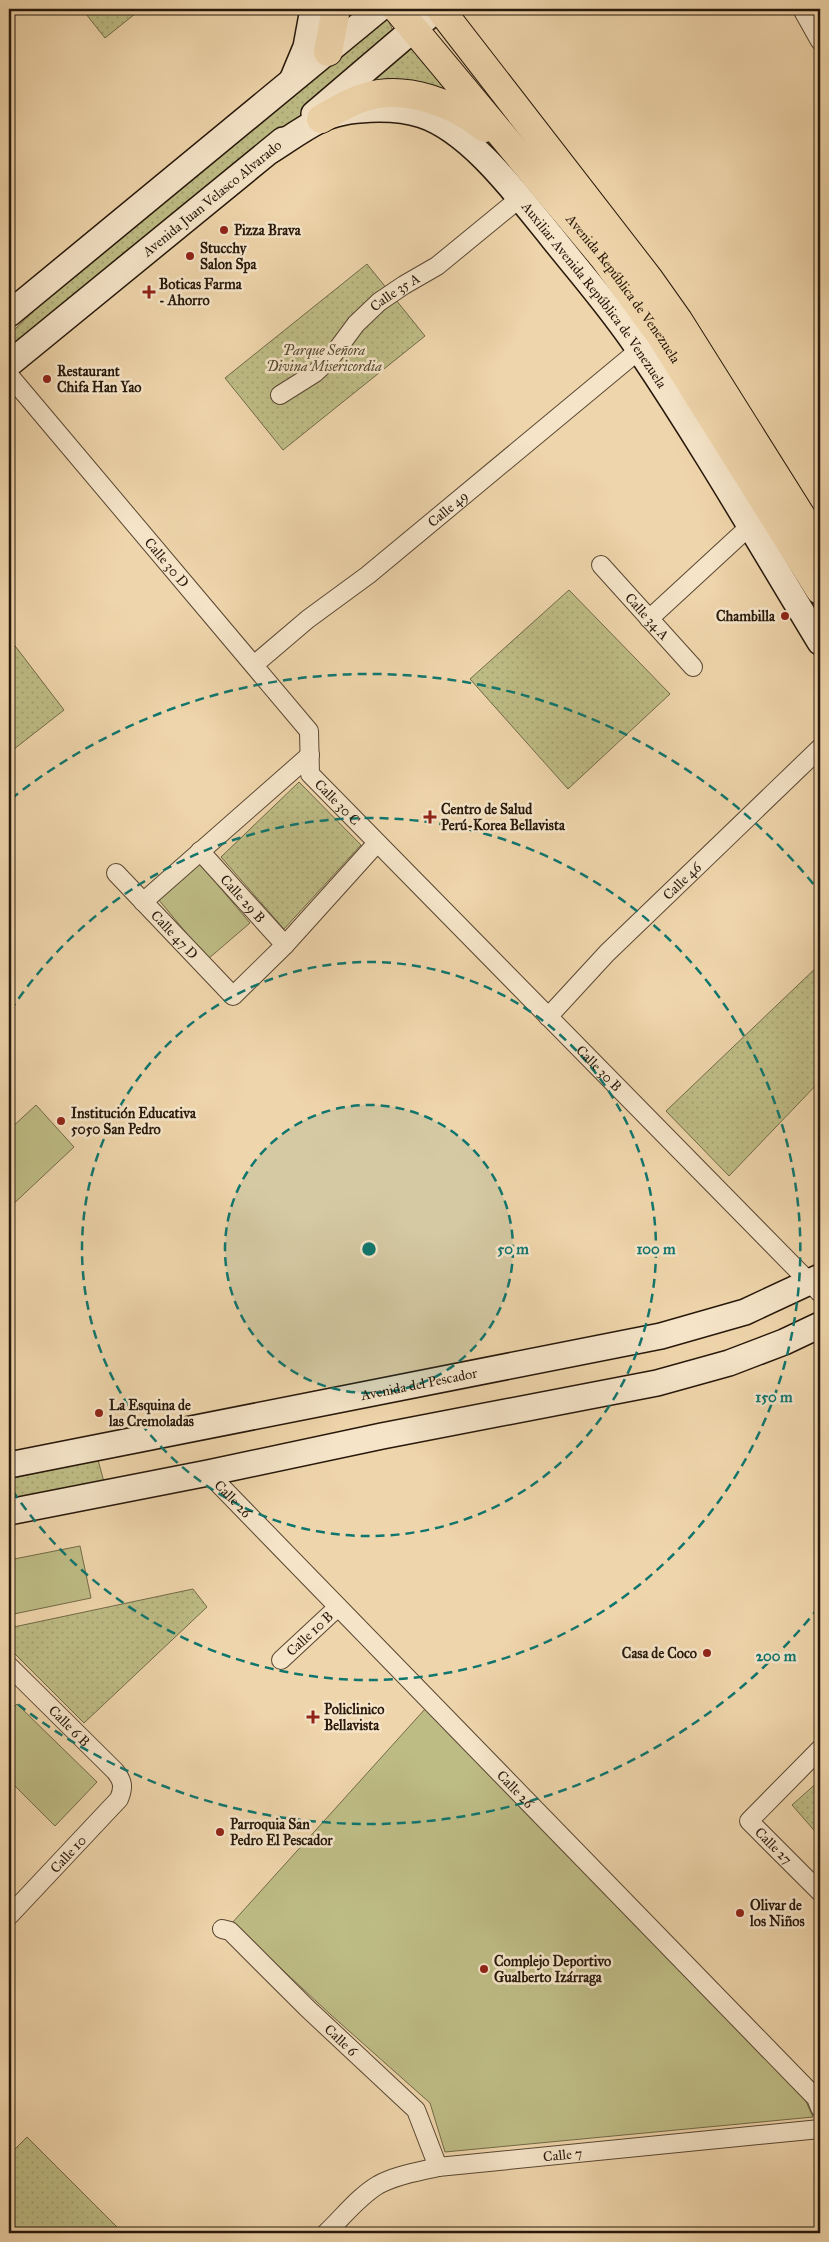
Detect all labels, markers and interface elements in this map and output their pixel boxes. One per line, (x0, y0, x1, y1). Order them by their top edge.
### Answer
street label: Avenida Juan Velasco Alvarado (138, 137, 285, 261)
street label: Auxiliar Avenida República de Venezuela (517, 198, 670, 392)
street label: Avenida República de Venezuela (562, 210, 684, 366)
place label: Pizza Brava (234, 222, 302, 239)
marker: Pizza Brava (218, 224, 230, 236)
place label: Stucchy Salon Spa (200, 240, 258, 274)
marker: Stucchy Salon Spa (184, 250, 196, 262)
street label: Calle 35 A (367, 269, 423, 315)
place label: Boticas Farma - Ahorro (159, 276, 243, 309)
marker: Boticas Farma - Ahorro (143, 286, 155, 298)
park label: Parque Señora Divina Misericordia (266, 342, 382, 375)
place label: Restaurant Chifa Han Yao (57, 363, 142, 396)
marker: Restaurant Chifa Han Yao (41, 373, 53, 385)
street label: Calle 49 (424, 488, 472, 531)
street label: Calle 30 D (141, 534, 192, 591)
street label: Calle 34 A (621, 589, 673, 644)
place label: Chambilla (716, 608, 776, 625)
marker: Chambilla (779, 610, 791, 622)
street label: Calle 30 C (311, 776, 364, 829)
place label: Centro de Salud Perú-Korea Bellavista (441, 801, 566, 834)
marker: Centro de Salud Perú-Korea Bellavista (423, 810, 437, 824)
street label: Calle 46 (659, 858, 706, 904)
street label: Calle 29 B (217, 871, 269, 926)
street label: Calle 47 D (147, 907, 201, 963)
street label: Calle 30 B (572, 1042, 625, 1095)
place label: Institución Educativa 5050 San Pedro (71, 1105, 197, 1138)
marker: Institución Educativa 5050 San Pedro (55, 1115, 67, 1127)
centre of rings (360, 1240, 378, 1258)
text: 50 m (497, 1240, 529, 1258)
text: 100 m (636, 1240, 676, 1258)
street label: Avenida del Pescador (359, 1364, 479, 1404)
text: 150 m (755, 1388, 793, 1406)
place label: La Esquina de las Cremoladas (108, 1397, 194, 1430)
marker: La Esquina de las Cremoladas (93, 1407, 105, 1419)
street label: Calle 26 (211, 1477, 255, 1522)
street label: Calle 10 B (283, 1608, 337, 1660)
place label: Casa de Coco (622, 1645, 697, 1662)
marker: Casa de Coco (701, 1647, 713, 1659)
text: 200 m (756, 1647, 797, 1665)
place label: Policlinico Bellavista (324, 1701, 384, 1734)
street label: Calle 6 B (45, 1702, 93, 1750)
marker: Policlinico Bellavista (306, 1710, 320, 1724)
street label: Calle 26 (493, 1767, 538, 1812)
place label: Parroquia San Pedro El Pescador (230, 1816, 333, 1849)
street label: Calle 27 (751, 1824, 796, 1868)
marker: Parroquia San Pedro El Pescador (214, 1826, 226, 1838)
street label: Calle 10 (47, 1832, 90, 1877)
place label: Olivar de los Niños (749, 1897, 805, 1930)
marker: Olivar de los Niños (734, 1907, 746, 1919)
place label: Complejo Deportivo Gualberto Izárraga (494, 1953, 611, 1987)
marker: Complejo Deportivo Gualberto Izárraga (478, 1963, 490, 1975)
street label: Calle 6 (321, 2021, 362, 2060)
street label: Calle 7 (542, 2145, 583, 2166)

